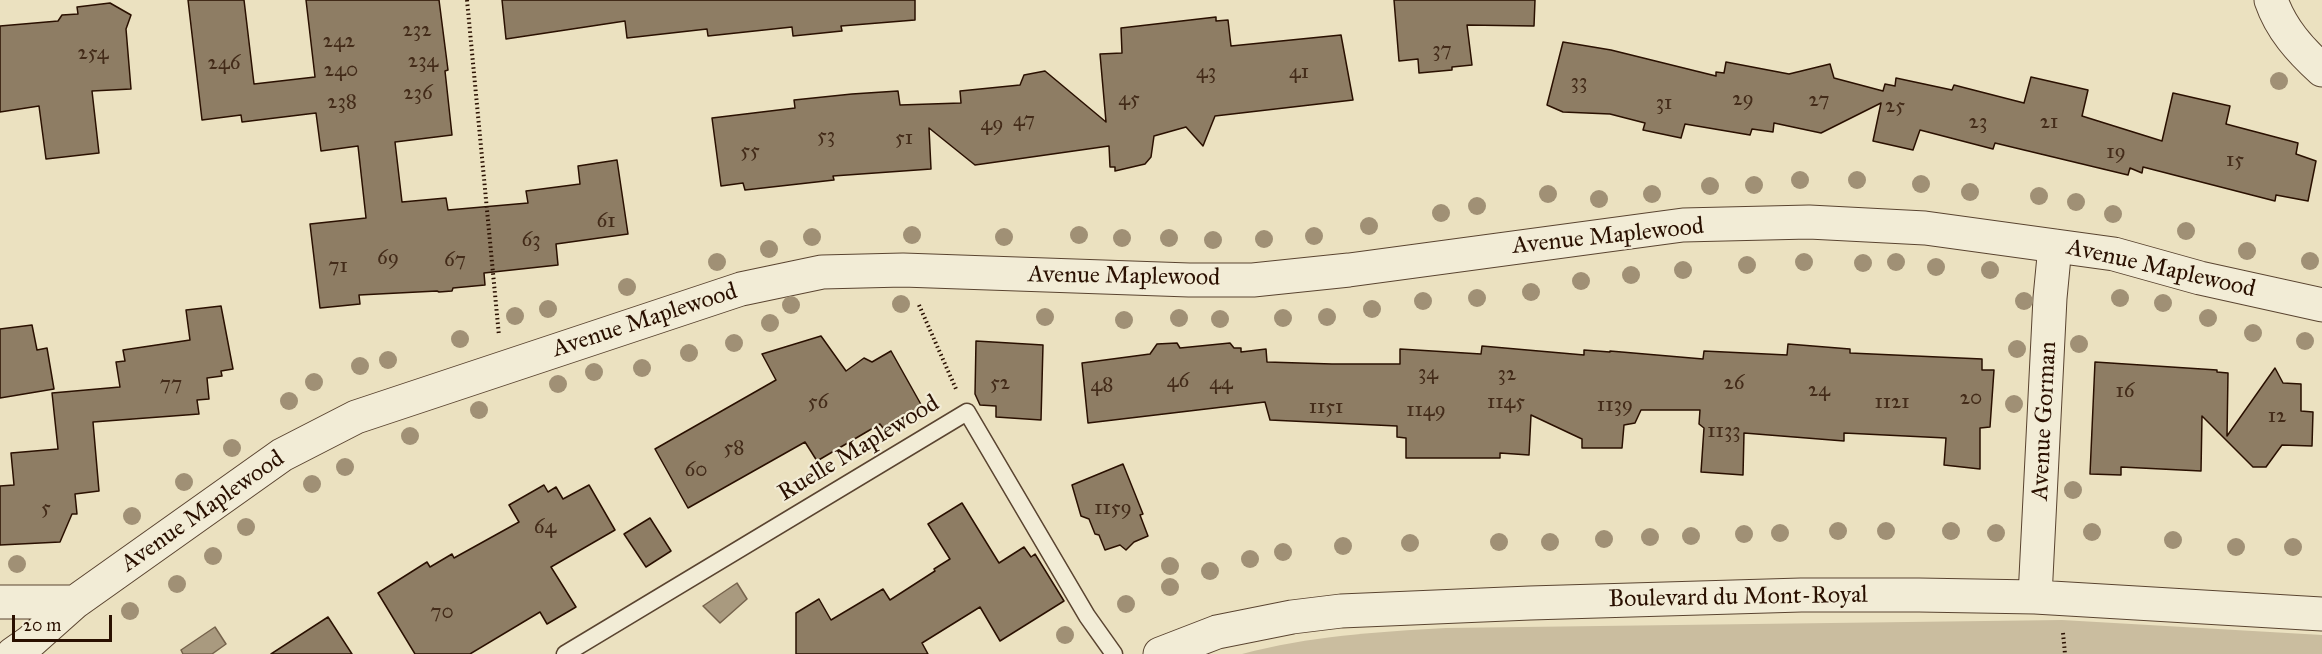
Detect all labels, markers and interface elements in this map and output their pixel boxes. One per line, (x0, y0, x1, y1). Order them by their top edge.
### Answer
house number: 232 (402, 18, 432, 44)
house number: 242 (323, 29, 355, 55)
house number: 37 (1432, 38, 1452, 64)
house number: 254 (77, 41, 109, 67)
house number: 234 (408, 49, 438, 75)
house number: 246 (208, 51, 240, 77)
house number: 240 (324, 58, 358, 84)
house number: 43 (1196, 60, 1216, 86)
house number: 41 (1289, 60, 1309, 86)
house number: 33 (1571, 70, 1587, 96)
house number: 236 (403, 81, 433, 107)
house number: 45 (1118, 87, 1140, 113)
house number: 29 (1732, 87, 1754, 113)
house number: 27 (1808, 88, 1830, 114)
house number: 238 (327, 90, 357, 116)
house number: 31 (1656, 91, 1672, 117)
house number: 25 (1885, 94, 1905, 120)
house number: 47 (1013, 108, 1035, 134)
house number: 23 (1969, 110, 1987, 136)
house number: 21 (2040, 110, 2058, 136)
house number: 49 (981, 112, 1003, 138)
house number: 53 (817, 124, 835, 150)
house number: 51 (895, 126, 913, 152)
house number: 55 (740, 139, 760, 165)
house number: 19 (2106, 140, 2126, 166)
house number: 15 (2226, 148, 2244, 174)
house number: 61 (597, 209, 615, 235)
street label: Avenue Maplewood (1511, 213, 1705, 261)
house number: 63 (521, 228, 541, 254)
street label: Avenue Maplewood (2064, 233, 2258, 305)
house number: 69 (377, 246, 399, 272)
house number: 67 (444, 248, 466, 274)
house number: 71 (328, 254, 348, 280)
street label: Avenue Maplewood (1027, 261, 1221, 293)
street label: Avenue Maplewood (549, 278, 741, 364)
street label: Avenue Gorman (2026, 341, 2064, 501)
house number: 34 (1418, 361, 1438, 387)
house number: 32 (1498, 362, 1516, 388)
house number: 46 (1167, 369, 1189, 395)
house number: 52 (990, 371, 1010, 397)
house number: 44 (1209, 371, 1233, 397)
house number: 26 (1723, 371, 1745, 397)
house number: 77 (160, 372, 182, 398)
house number: 48 (1091, 373, 1113, 399)
house number: 24 (1808, 378, 1830, 404)
house number: 16 (2115, 379, 2135, 405)
house number: 20 (1960, 386, 1982, 412)
street label: Ruelle Maplewood (773, 390, 945, 508)
house number: 56 (808, 390, 828, 416)
house number: 1145 (1487, 390, 1525, 416)
house number: 1121 (1874, 390, 1910, 416)
house number: 1139 (1597, 393, 1633, 419)
house number: 1151 (1309, 395, 1343, 421)
house number: 1149 (1406, 398, 1446, 424)
house number: 12 (2268, 404, 2286, 430)
house number: 1133 (1707, 419, 1741, 445)
house number: 58 (724, 436, 744, 462)
street label: Avenue Maplewood (116, 445, 290, 579)
house number: 60 (685, 458, 707, 484)
house number: 5 (41, 496, 51, 522)
house number: 1159 (1094, 496, 1132, 522)
house number: 64 (534, 515, 556, 541)
street label: Boulevard du Mont-Royal (1608, 581, 1868, 615)
house number: 70 (430, 600, 454, 626)
scale bar (15, 603, 116, 641)
text: 20 m (23, 614, 61, 636)

